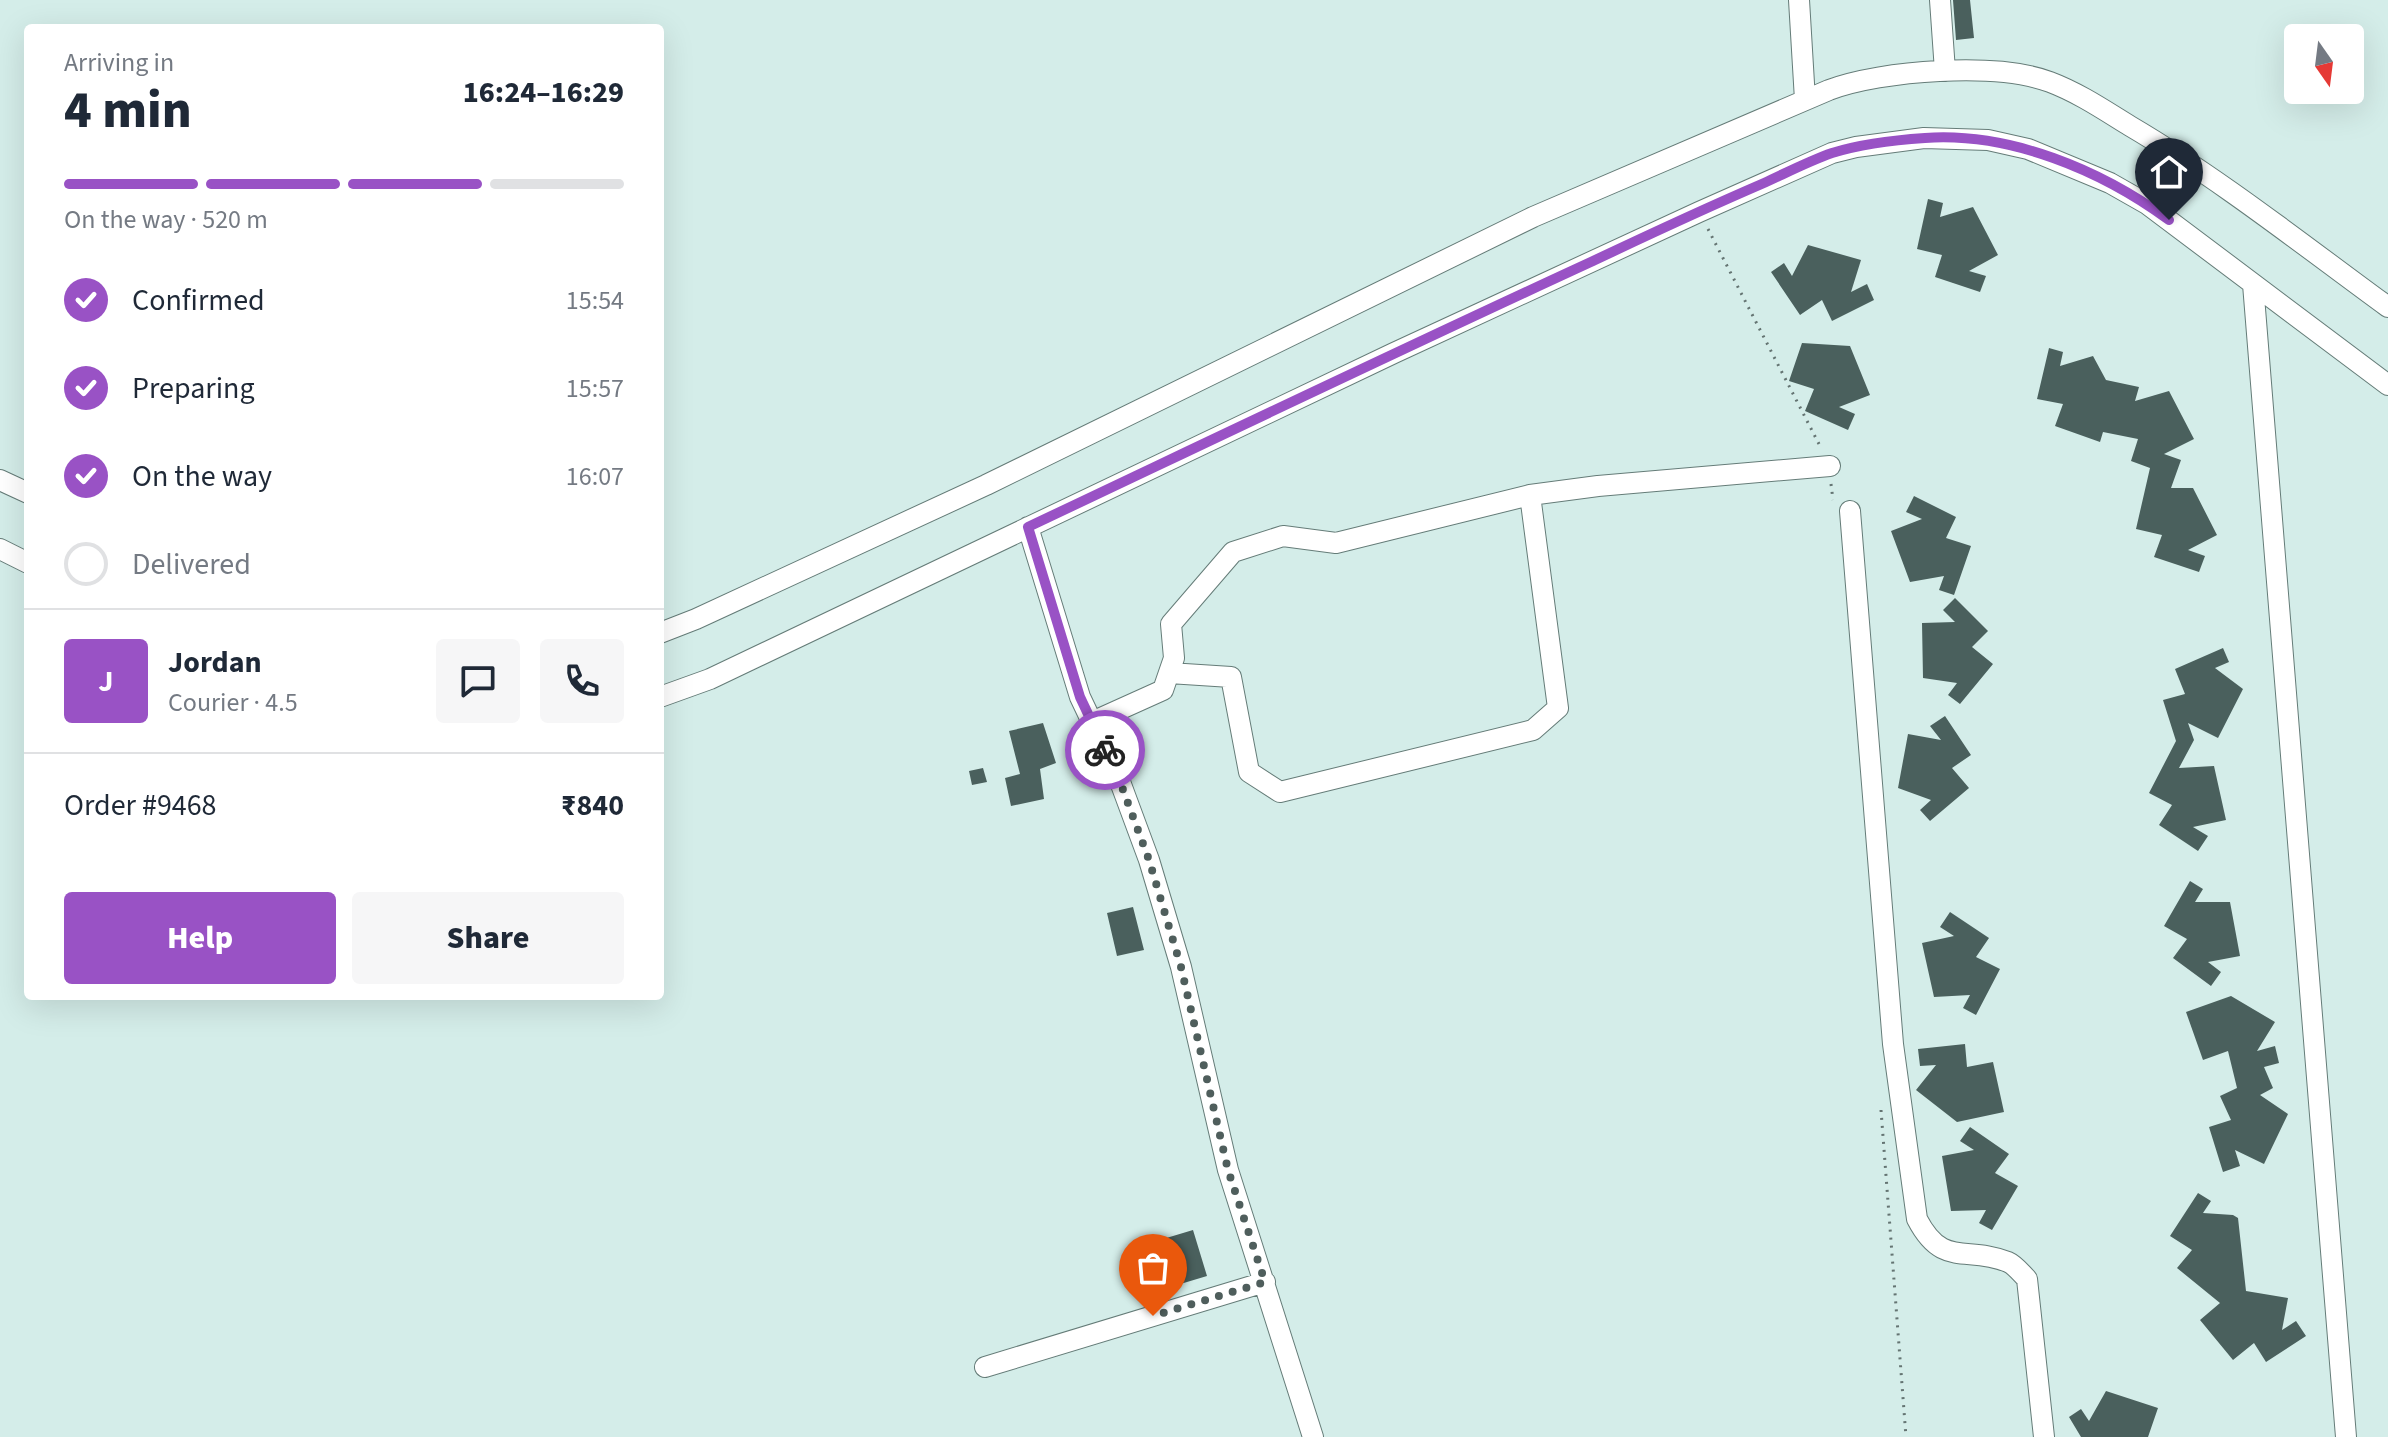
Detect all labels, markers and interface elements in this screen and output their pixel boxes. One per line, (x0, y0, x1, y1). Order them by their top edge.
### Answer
north arrow (2284, 24, 2364, 104)
map controls (2284, 24, 2364, 104)
text: Arriving in (64, 44, 174, 81)
text: 16:24–16:29 (463, 71, 624, 114)
text: 4 min (64, 74, 192, 148)
pin (2135, 138, 2203, 220)
icon: home (2147, 150, 2191, 194)
text: On the way · 520 m (64, 201, 268, 238)
icon: check (64, 278, 108, 322)
text: Confirmed (132, 279, 265, 322)
text: 15:54 (566, 282, 624, 319)
icon: check (64, 366, 108, 410)
text: Preparing (132, 367, 255, 410)
text: 15:57 (566, 370, 624, 407)
icon: check (64, 454, 108, 498)
text: On the way (132, 455, 272, 498)
text: 16:07 (566, 458, 624, 495)
text: Delivered (132, 543, 251, 586)
button: chat (436, 639, 520, 723)
button: phone (540, 639, 624, 723)
text: Jordan (168, 641, 262, 684)
text: J (98, 660, 114, 703)
text: Courier · 4.5 (168, 684, 298, 721)
courier (1065, 710, 1145, 790)
icon: bike (1083, 728, 1127, 772)
text: Order #9468 (64, 784, 217, 827)
text: ₹840 (561, 784, 624, 827)
button: Help (64, 892, 336, 984)
button: Share (352, 892, 624, 984)
pin (1119, 1234, 1187, 1316)
icon: bag (1131, 1246, 1175, 1290)

